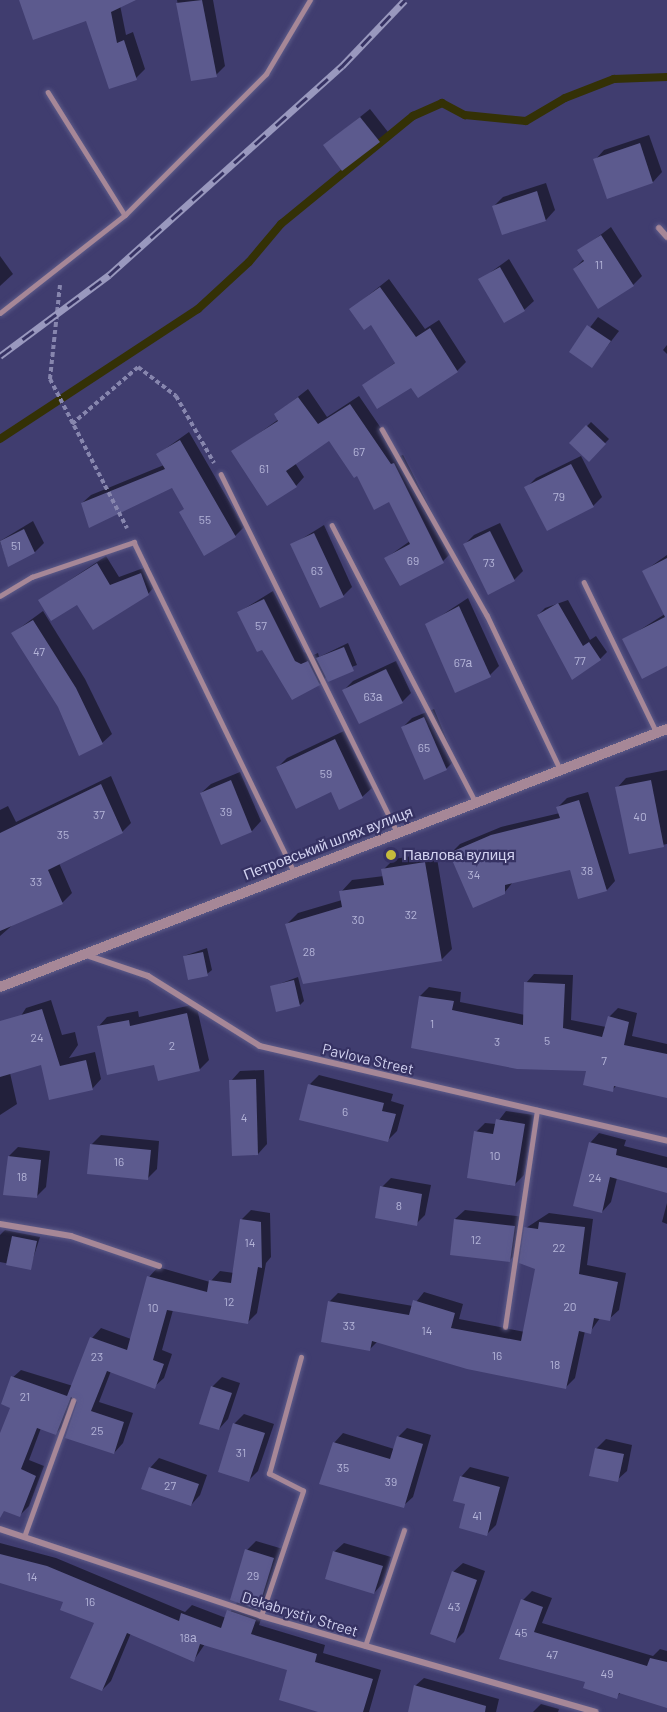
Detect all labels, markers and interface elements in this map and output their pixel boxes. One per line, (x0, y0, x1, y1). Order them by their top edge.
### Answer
house number: 11 (595, 258, 603, 272)
house number: 67 (353, 445, 365, 459)
house number: 61 (259, 462, 269, 476)
house number: 79 (553, 490, 565, 504)
house number: 55 (199, 513, 211, 527)
house number: 51 (11, 539, 21, 553)
house number: 69 (407, 554, 419, 568)
house number: 73 (483, 556, 495, 570)
house number: 63 (311, 564, 323, 578)
house number: 57 (255, 619, 267, 633)
house number: 47 (33, 645, 45, 659)
house number: 77 (574, 654, 586, 668)
house number: 67а (454, 656, 472, 670)
house number: 63а (363, 690, 383, 704)
house number: 65 (418, 741, 430, 755)
house number: 59 (320, 767, 332, 781)
street label: Петровський шлях вулиця (241, 802, 415, 884)
house number: 39 (220, 805, 232, 819)
house number: 37 (93, 808, 105, 822)
house number: 40 (633, 810, 647, 824)
house number: 35 (57, 828, 69, 842)
place label: Павлова вулиця (403, 846, 515, 864)
marker: Павлова вулиця (384, 848, 398, 862)
house number: 38 (581, 864, 593, 878)
house number: 34 (468, 868, 480, 882)
house number: 33 (30, 875, 42, 889)
house number: 32 (405, 908, 417, 922)
house number: 30 (352, 913, 364, 927)
house number: 28 (303, 945, 315, 959)
house number: 1 (430, 1017, 434, 1031)
house number: 24 (30, 1031, 44, 1045)
house number: 5 (544, 1034, 550, 1048)
house number: 3 (494, 1035, 500, 1049)
house number: 2 (169, 1039, 175, 1053)
street label: Pavlova Street (320, 1040, 416, 1078)
house number: 7 (601, 1054, 607, 1068)
house number: 6 (342, 1105, 348, 1119)
house number: 4 (241, 1111, 247, 1125)
house number: 10 (490, 1149, 500, 1163)
house number: 16 (114, 1155, 124, 1169)
house number: 18 (17, 1170, 27, 1184)
house number: 24 (588, 1171, 602, 1185)
house number: 8 (396, 1199, 402, 1213)
house number: 12 (471, 1233, 481, 1247)
house number: 14 (245, 1236, 255, 1250)
house number: 22 (553, 1241, 565, 1255)
house number: 12 (224, 1295, 234, 1309)
house number: 20 (563, 1300, 577, 1314)
house number: 10 (148, 1301, 158, 1315)
house number: 33 (343, 1319, 355, 1333)
house number: 14 (422, 1324, 432, 1338)
house number: 16 (492, 1349, 502, 1363)
house number: 23 (91, 1350, 103, 1364)
house number: 18 (550, 1358, 560, 1372)
house number: 21 (20, 1390, 30, 1404)
house number: 25 (91, 1424, 103, 1438)
house number: 31 (236, 1446, 246, 1460)
house number: 35 (337, 1461, 349, 1475)
house number: 39 (385, 1475, 397, 1489)
house number: 27 (164, 1479, 176, 1493)
house number: 41 (472, 1509, 482, 1523)
house number: 29 (247, 1569, 259, 1583)
house number: 14 (27, 1570, 37, 1584)
street label: Dekabrystiv Street (240, 1588, 360, 1640)
house number: 16 (85, 1595, 95, 1609)
house number: 43 (448, 1600, 460, 1614)
house number: 45 (515, 1626, 527, 1640)
house number: 18а (179, 1631, 197, 1645)
house number: 47 (546, 1648, 558, 1662)
house number: 49 (601, 1667, 613, 1681)

